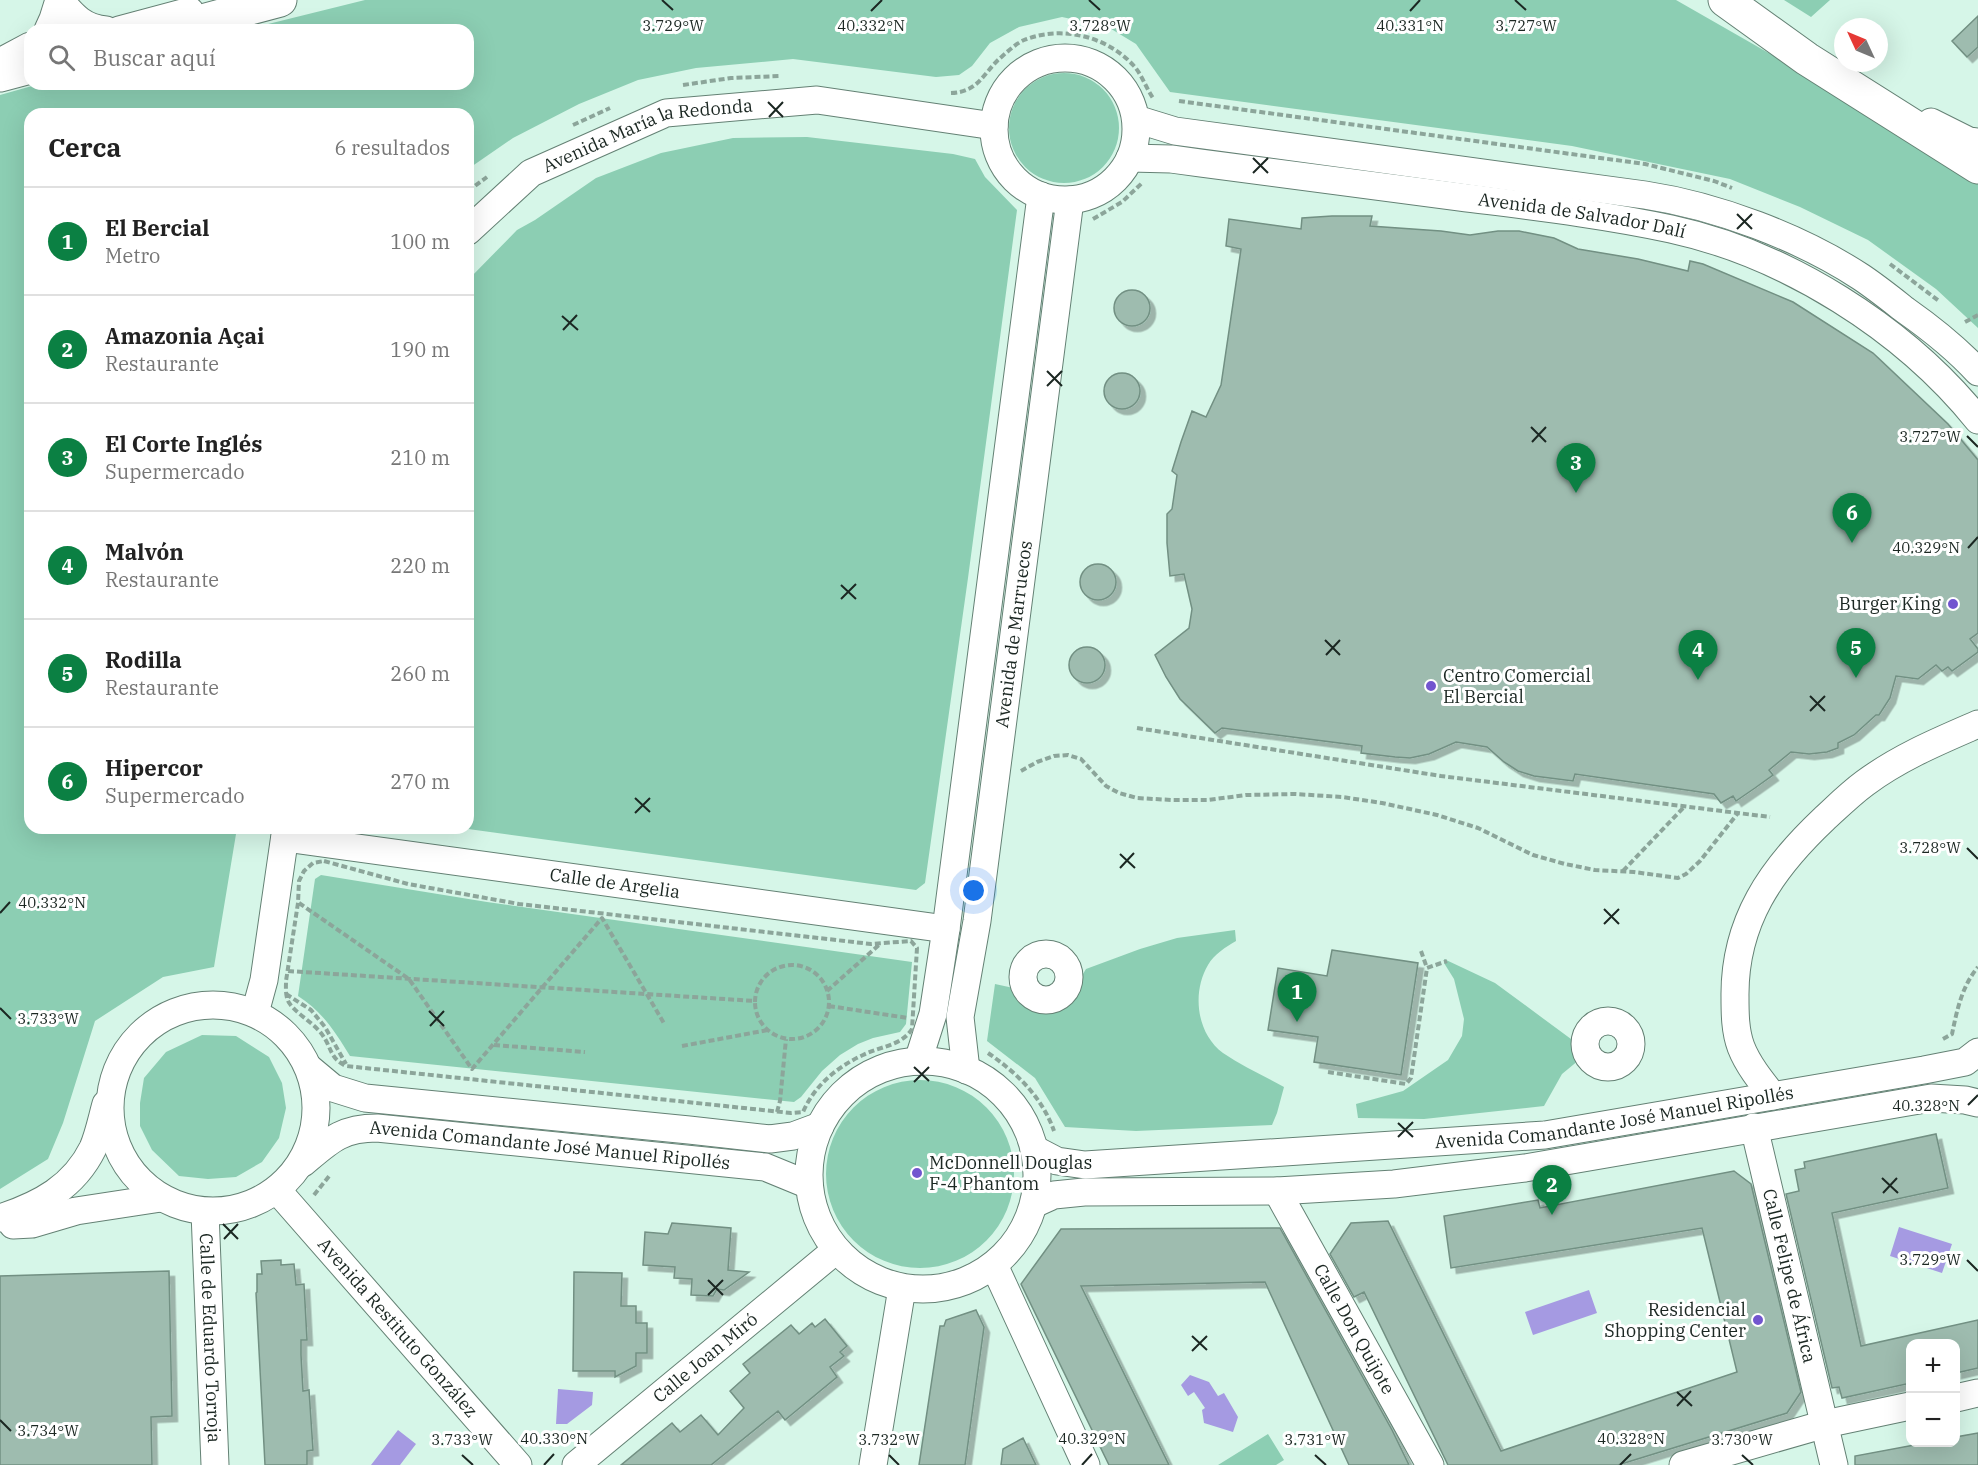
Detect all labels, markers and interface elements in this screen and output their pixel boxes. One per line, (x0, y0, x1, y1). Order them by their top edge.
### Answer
text: 3.729°W (642, 16, 704, 35)
text: 40.332°N (837, 16, 905, 35)
text: 3.728°W (1069, 16, 1131, 35)
text: 40.331°N (1376, 16, 1444, 35)
text: 3.727°W (1495, 16, 1557, 35)
north arrow (1834, 18, 1888, 72)
search box (24, 24, 474, 90)
icon: search (45, 41, 78, 74)
text: Buscar aquí (93, 43, 216, 72)
street label: Avenida María la Redonda (539, 94, 754, 177)
text: Cerca (48, 130, 121, 164)
text: 6 resultados (334, 134, 450, 161)
street label: Avenida de Salvador Dalí (1477, 187, 1689, 243)
text: El Bercial (105, 213, 209, 242)
text: 1 (62, 228, 74, 255)
text: 100 m (390, 228, 450, 255)
text: Metro (105, 242, 160, 269)
text: Amazonia Açai (105, 321, 264, 350)
text: 2 (62, 336, 74, 363)
text: 190 m (390, 336, 450, 363)
text: Restaurante (105, 350, 219, 377)
text: 3.727°W (1899, 427, 1961, 446)
text: El Corte Inglés (105, 429, 262, 458)
text: 3 (62, 444, 74, 471)
text: 210 m (390, 444, 450, 471)
pin: 3 (1556, 444, 1596, 493)
text: Supermercado (105, 458, 244, 485)
pin: 6 (1832, 494, 1872, 543)
text: Malvón (105, 537, 184, 566)
text: 40.329°N (1892, 538, 1960, 557)
street label: Avenida de Marruecos (990, 539, 1037, 729)
text: 4 (62, 552, 74, 579)
text: 220 m (390, 552, 450, 579)
text: Restaurante (105, 566, 219, 593)
place label: Burger King (1839, 592, 1941, 615)
marker: Burger King (1946, 597, 1960, 611)
pin: 5 (1836, 628, 1876, 678)
pin: 4 (1678, 630, 1718, 680)
text: Rodilla (105, 645, 182, 674)
text: 5 (62, 660, 74, 687)
text: 260 m (390, 660, 450, 687)
place label: Centro Comercial El Bercial (1443, 664, 1591, 708)
text: Restaurante (105, 674, 219, 701)
marker: Centro Comercial El Bercial (1424, 679, 1438, 693)
text: Hipercor (105, 753, 203, 782)
text: 6 (62, 768, 74, 795)
text: 270 m (390, 768, 450, 795)
text: Supermercado (105, 782, 244, 809)
text: 3.728°W (1899, 838, 1961, 857)
street label: Calle de Argelia (548, 863, 682, 903)
your location (959, 876, 988, 905)
text: 40.332°N (18, 893, 86, 912)
pin: 1 (1278, 972, 1316, 1022)
text: 3.733°W (17, 1009, 79, 1028)
street label: Avenida Comandante José Manuel Ripollés (1434, 1081, 1795, 1153)
text: 40.328°N (1892, 1096, 1960, 1115)
street label: Avenida Comandante José Manuel Ripollés (369, 1116, 731, 1174)
place label: McDonnell Douglas F-4 Phantom (929, 1151, 1092, 1195)
marker: McDonnell Douglas F-4 Phantom (910, 1166, 924, 1180)
pin: 2 (1532, 1166, 1572, 1215)
street label: Calle Felipe de África (1758, 1186, 1822, 1365)
street label: Calle de Eduardo Torroja (195, 1233, 226, 1443)
street label: Avenida Restituto González (313, 1233, 483, 1422)
text: 3.729°W (1899, 1250, 1961, 1269)
street label: Calle Don Quijote (1309, 1259, 1400, 1398)
place label: Residencial Shopping Center (1604, 1298, 1746, 1342)
street label: Calle Joan Miró (648, 1307, 762, 1408)
marker: Residencial Shopping Center (1751, 1313, 1765, 1327)
map controls (1906, 1339, 1960, 1447)
button: + (1906, 1339, 1960, 1393)
button: − (1906, 1393, 1960, 1447)
text: 3.734°W (17, 1421, 79, 1440)
text: 40.330°N (520, 1429, 588, 1448)
text: 40.329°N (1058, 1429, 1126, 1448)
text: 40.328°N (1597, 1429, 1665, 1448)
text: 3.733°W (431, 1430, 493, 1449)
text: 3.732°W (858, 1430, 920, 1449)
text: 3.731°W (1284, 1430, 1346, 1449)
text: 3.730°W (1711, 1430, 1773, 1449)

